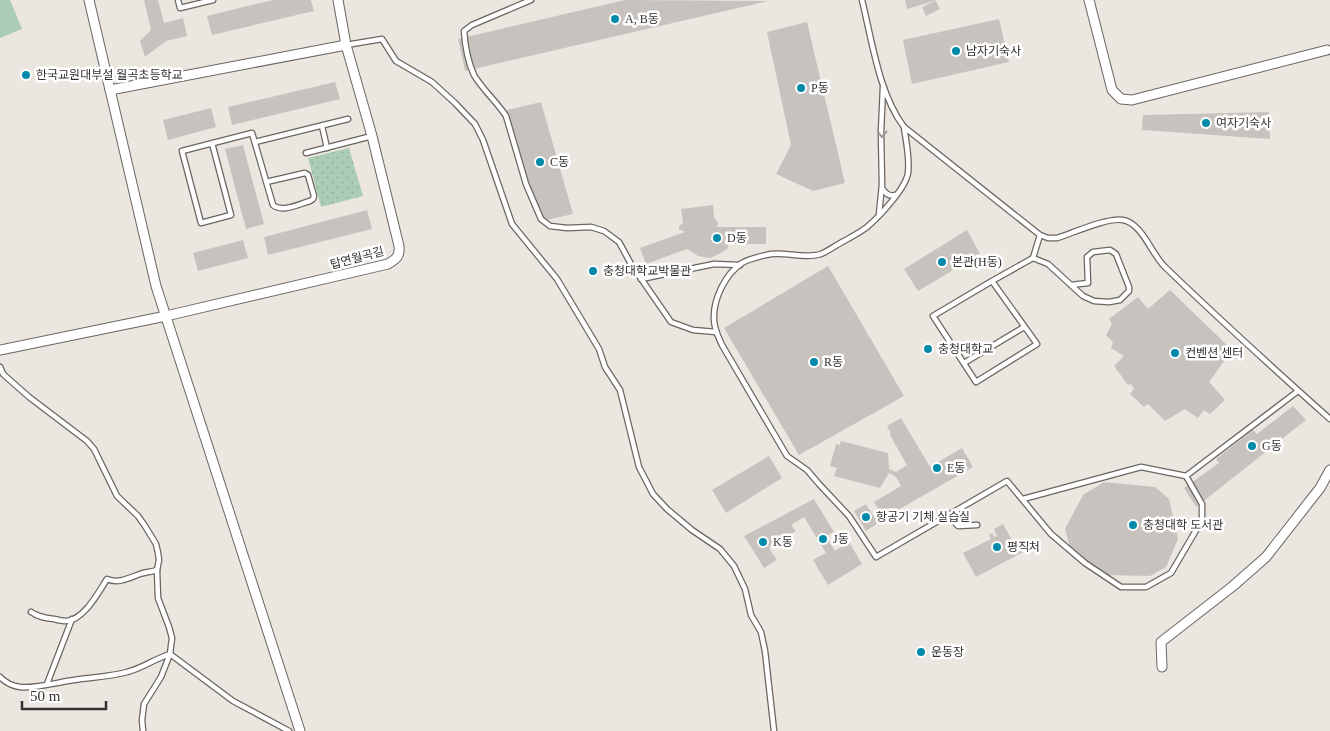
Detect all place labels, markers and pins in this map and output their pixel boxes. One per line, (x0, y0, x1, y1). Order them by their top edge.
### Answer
place label: A, B동 (625, 12, 659, 26)
marker: A, B동 (609, 13, 621, 25)
place label: 남자기숙사 (966, 44, 1021, 58)
marker: 남자기숙사 (950, 45, 962, 57)
place label: 한국교원대부설 월곡초등학교 (36, 68, 183, 82)
marker: 한국교원대부설 월곡초등학교 (20, 69, 32, 81)
place label: P동 (811, 81, 829, 95)
marker: P동 (795, 82, 807, 94)
place label: 여자기숙사 (1216, 116, 1271, 130)
marker: 여자기숙사 (1200, 117, 1212, 129)
place label: C동 (550, 155, 569, 169)
marker: C동 (534, 156, 546, 168)
place label: D동 (727, 231, 747, 245)
marker: D동 (711, 232, 723, 244)
place label: 본관(H동) (952, 255, 1002, 269)
marker: 본관(H동) (936, 256, 948, 268)
place label: 충청대학교박물관 (603, 264, 691, 278)
marker: 충청대학교박물관 (587, 265, 599, 277)
place label: 충청대학교 (938, 342, 993, 356)
marker: 충청대학교 (922, 343, 934, 355)
place label: 컨벤션 센터 (1185, 346, 1243, 360)
marker: 컨벤션 센터 (1169, 347, 1181, 359)
place label: R동 (824, 355, 843, 369)
marker: R동 (808, 356, 820, 368)
place label: G동 (1262, 439, 1282, 453)
marker: G동 (1246, 440, 1258, 452)
place label: E동 (947, 461, 965, 475)
marker: E동 (931, 462, 943, 474)
place label: 항공기 기체 실습실 (876, 510, 970, 524)
marker: 항공기 기체 실습실 (860, 511, 872, 523)
place label: 충청대학 도서관 (1143, 518, 1223, 532)
marker: 충청대학 도서관 (1127, 519, 1139, 531)
place label: J동 (833, 532, 849, 546)
marker: J동 (817, 533, 829, 545)
place label: K동 (773, 535, 793, 549)
marker: K동 (757, 536, 769, 548)
place label: 평직처 (1007, 540, 1040, 554)
marker: 평직처 (991, 541, 1003, 553)
place label: 운동장 (931, 645, 964, 659)
marker: 운동장 (915, 646, 927, 658)

